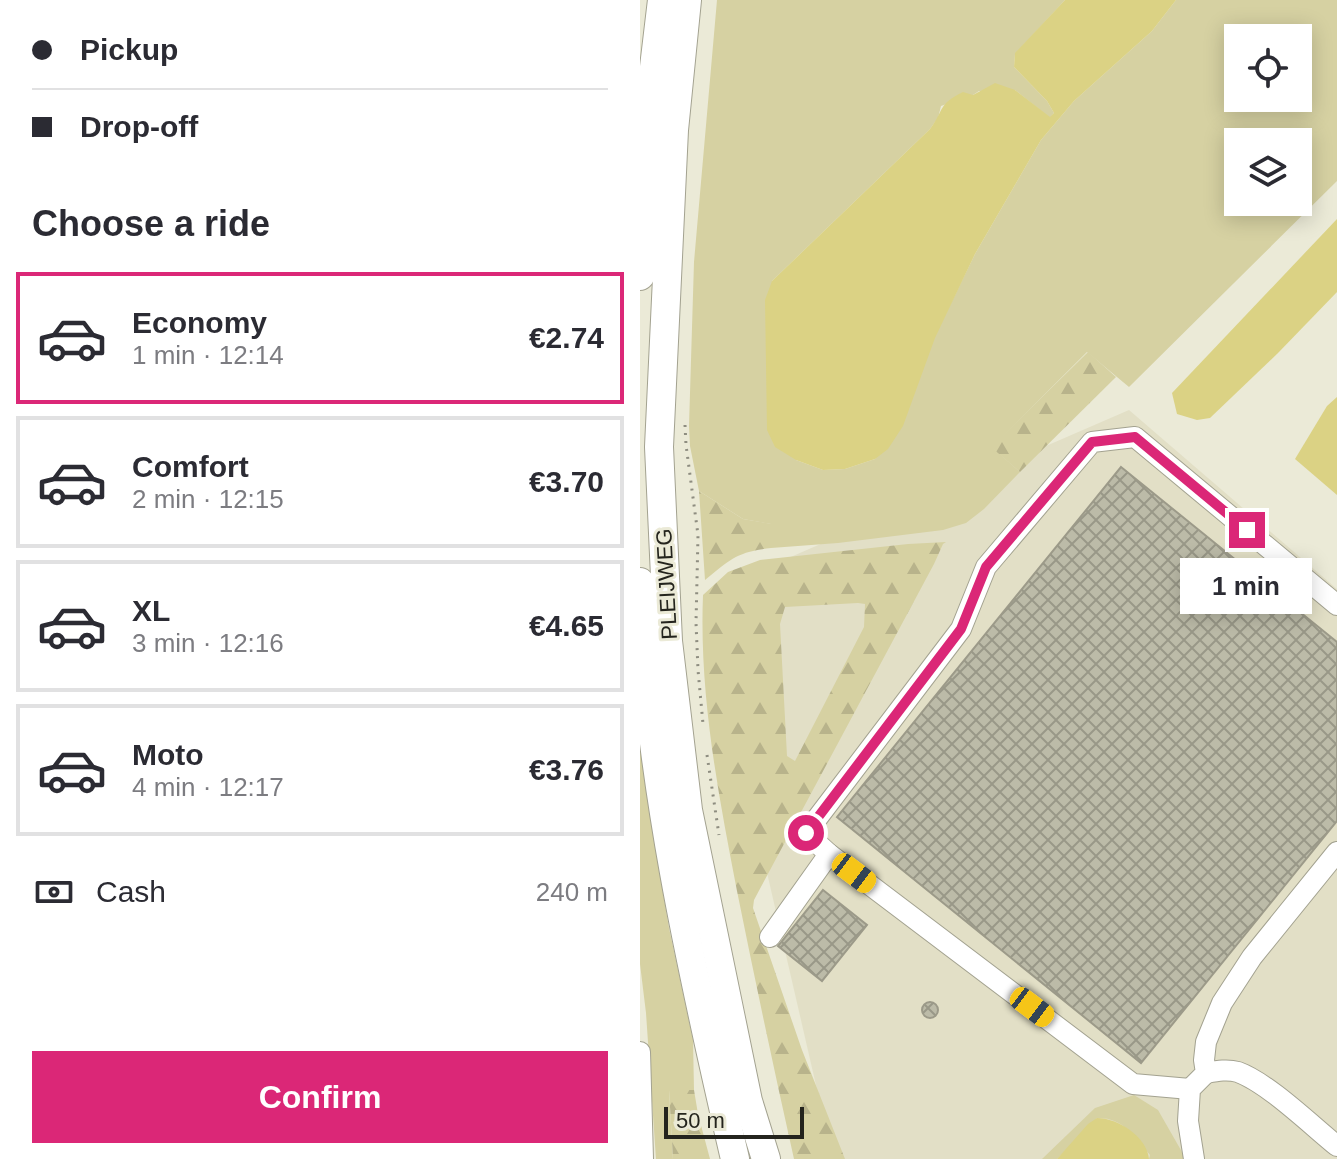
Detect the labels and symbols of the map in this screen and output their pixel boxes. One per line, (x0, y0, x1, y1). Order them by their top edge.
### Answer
route end (1229, 512, 1265, 548)
street label: PLEIJWEG (651, 528, 682, 640)
callout: 1 min (1181, 558, 1313, 614)
route start (788, 815, 824, 851)
car (828, 849, 880, 897)
car (1006, 983, 1058, 1031)
scale bar (664, 1103, 804, 1139)

